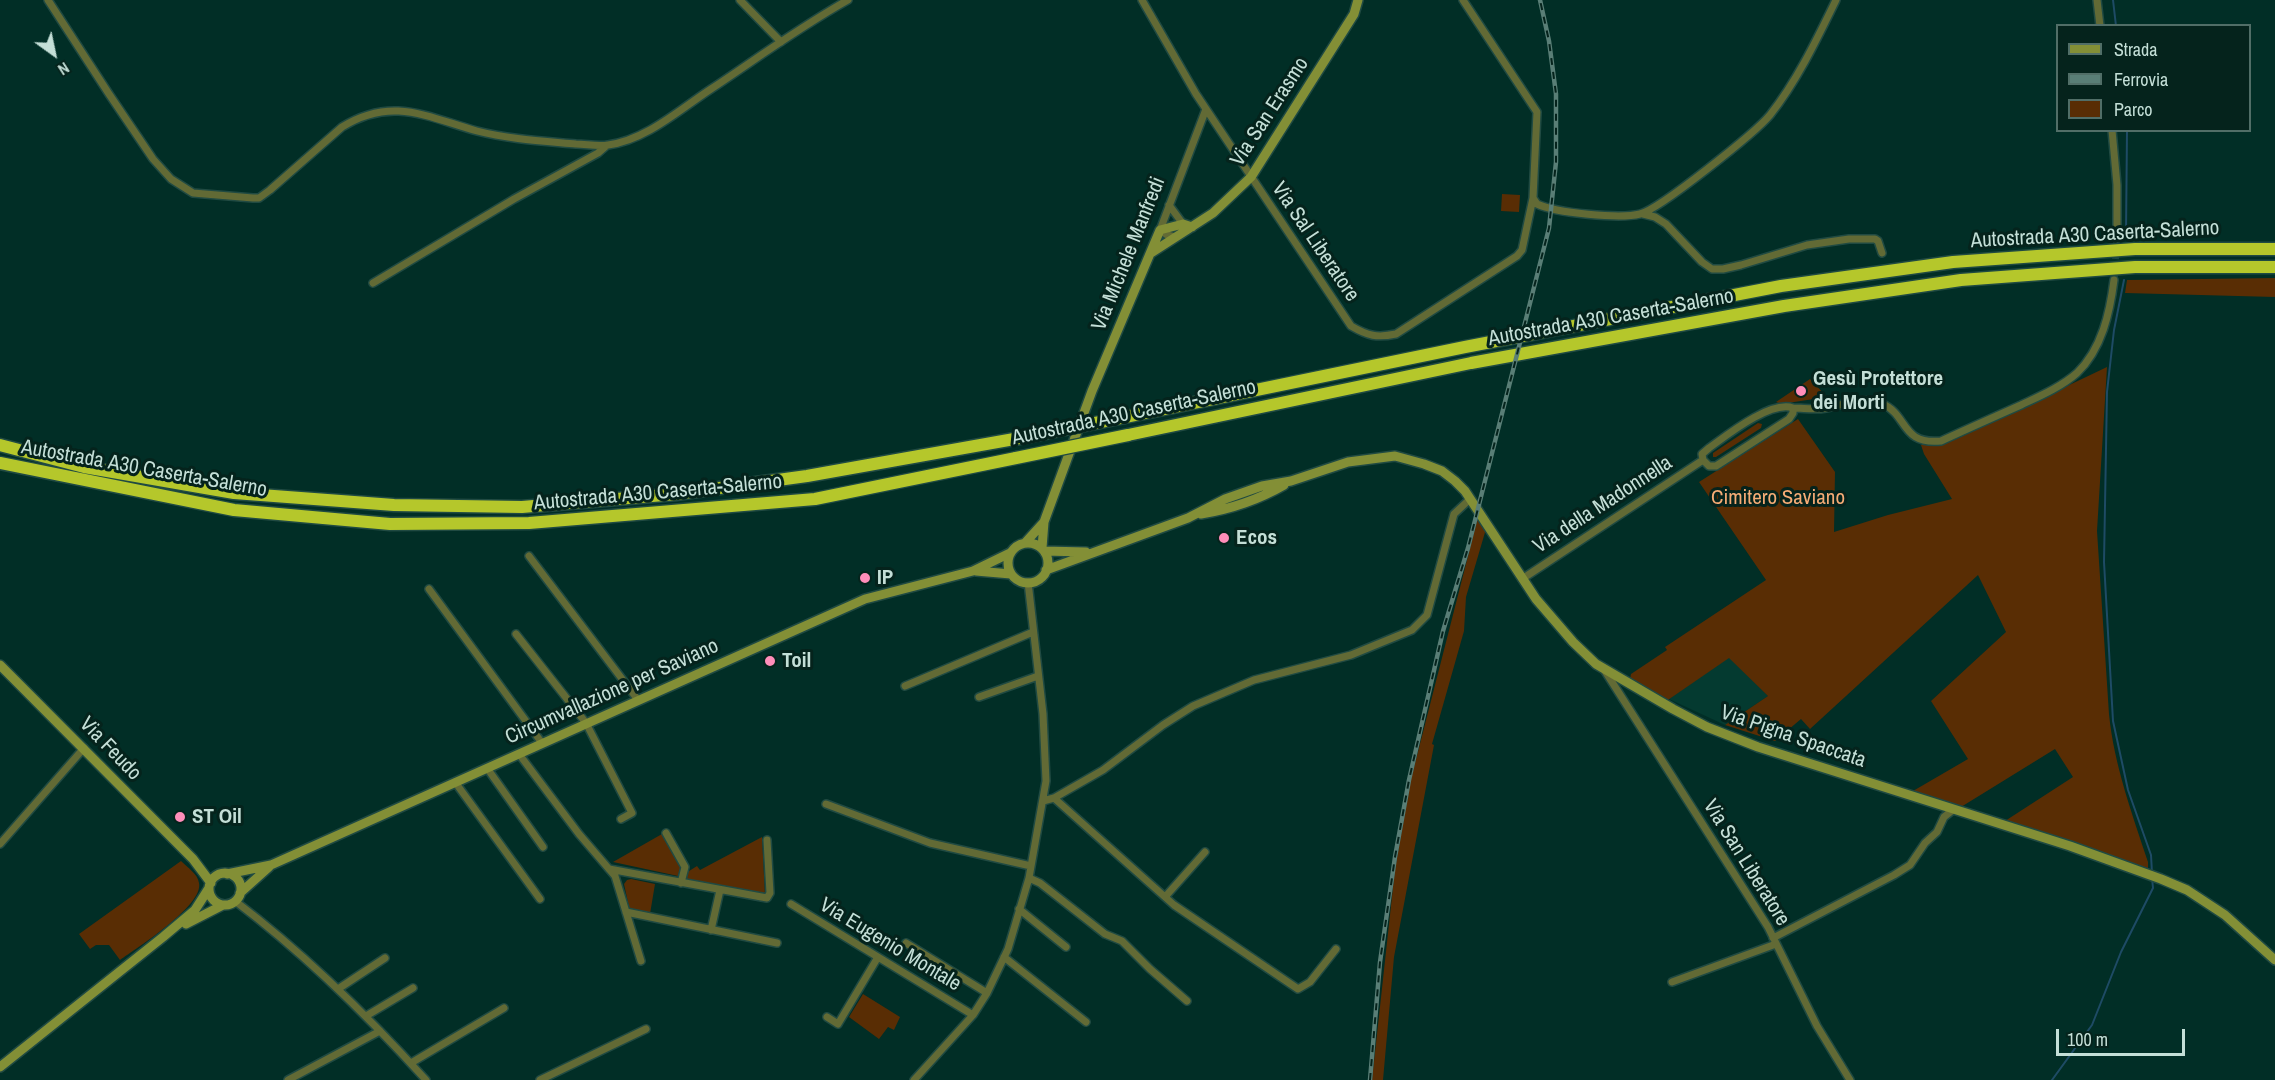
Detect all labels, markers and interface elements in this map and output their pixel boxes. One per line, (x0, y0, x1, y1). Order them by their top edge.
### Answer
north arrow (24, 24, 84, 84)
legend (2056, 24, 2251, 132)
text: Strada (2114, 37, 2158, 62)
street label: Via San Erasmo (1225, 53, 1315, 171)
text: N (54, 57, 74, 81)
text: Ferrovia (2114, 67, 2168, 92)
text: Parco (2114, 97, 2153, 122)
street label: Via Michele Manfredi (1087, 174, 1171, 334)
street label: Via Sal Liberatore (1266, 178, 1364, 306)
street label: Autostrada A30 Caserta-Salerno (1970, 216, 2220, 254)
street label: Autostrada A30 Caserta-Salerno (1486, 284, 1736, 352)
place label: Gesù Protettore dei Morti (1813, 366, 1943, 416)
street label: Autostrada A30 Caserta-Salerno (1010, 375, 1258, 451)
marker: Gesù Protettore dei Morti (1794, 384, 1808, 398)
street label: Autostrada A30 Caserta-Salerno (19, 435, 269, 503)
street label: Via della Madonnella (1529, 451, 1677, 559)
street label: Autostrada A30 Caserta-Salerno (533, 470, 783, 516)
park label: Cimitero Saviano (1711, 485, 1845, 511)
place label: Ecos (1236, 525, 1277, 551)
marker: Ecos (1217, 531, 1231, 545)
place label: IP (877, 565, 893, 591)
marker: IP (858, 571, 872, 585)
street label: Circumvallazione per Saviano (502, 634, 722, 750)
place label: Toil (782, 648, 811, 674)
marker: Toil (763, 654, 777, 668)
street label: Via Pigna Spaccata (1717, 700, 1869, 774)
street label: Via Feudo (74, 712, 146, 786)
street label: Via San Liberatore (1697, 795, 1795, 931)
place label: ST Oil (192, 804, 242, 830)
marker: ST Oil (173, 810, 187, 824)
street label: Via Eugenio Montale (815, 893, 965, 997)
scale bar (2059, 1017, 2188, 1055)
text: 100 m (2067, 1027, 2108, 1052)

